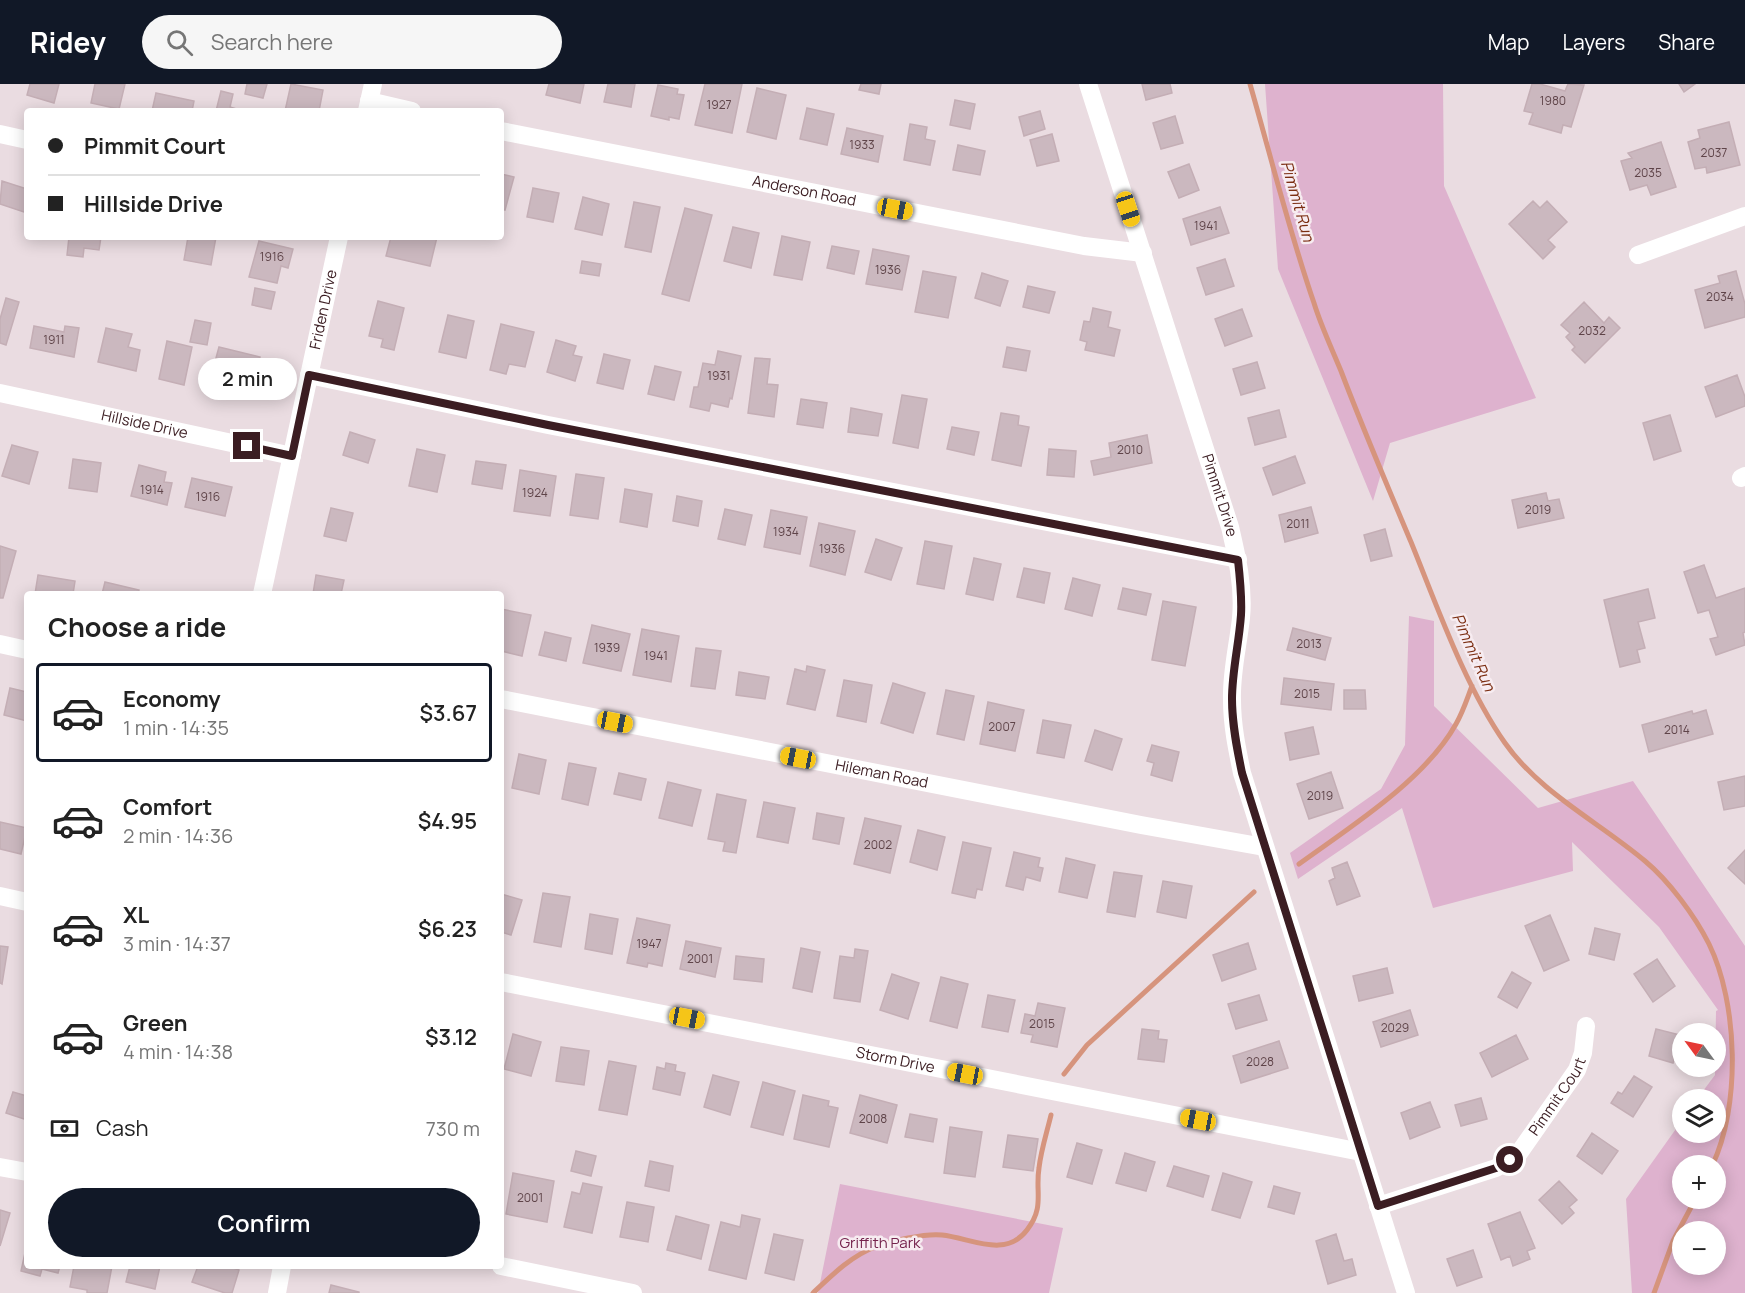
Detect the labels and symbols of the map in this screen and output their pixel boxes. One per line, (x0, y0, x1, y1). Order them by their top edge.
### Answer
house number: 1980 (1540, 92, 1566, 109)
house number: 1927 (707, 96, 732, 113)
house number: 1933 (849, 136, 875, 153)
house number: 2037 (1701, 144, 1727, 161)
water label: Pimmit Run (1276, 158, 1320, 244)
house number: 2035 (1634, 164, 1662, 181)
street label: Anderson Road (751, 170, 858, 211)
car (1114, 189, 1142, 229)
car (876, 197, 914, 221)
house number: 1941 (1194, 217, 1218, 234)
house number: 1916 (260, 248, 284, 265)
house number: 1936 (875, 261, 901, 278)
street label: Friden Drive (304, 267, 342, 351)
house number: 2034 (1706, 288, 1734, 305)
house number: 2032 (1578, 322, 1606, 339)
house number: 1911 (43, 331, 65, 348)
callout: 2 min (198, 359, 296, 401)
house number: 1931 (707, 367, 731, 384)
street label: Hillside Drive (100, 404, 190, 443)
route end (233, 432, 260, 459)
house number: 2010 (1117, 441, 1143, 458)
street label: Pimmit Drive (1197, 451, 1243, 539)
house number: 1914 (140, 481, 164, 498)
house number: 1924 (522, 484, 548, 501)
house number: 1916 (196, 488, 220, 505)
house number: 2019 (1525, 501, 1551, 518)
house number: 2011 (1286, 515, 1310, 532)
house number: 1934 (773, 523, 799, 540)
house number: 1936 (819, 540, 845, 557)
water label: Pimmit Run (1447, 610, 1501, 695)
house number: 2013 (1296, 635, 1322, 652)
house number: 1939 (594, 639, 620, 656)
house number: 1941 (644, 647, 668, 664)
house number: 2015 (1294, 685, 1320, 702)
car (596, 710, 634, 734)
house number: 2007 (988, 718, 1016, 735)
house number: 2014 (1664, 721, 1690, 738)
car (779, 746, 817, 770)
street label: Hileman Road (833, 754, 930, 793)
house number: 2019 (1307, 787, 1333, 804)
house number: 2002 (864, 836, 892, 853)
house number: 1947 (636, 935, 662, 952)
house number: 2001 (687, 950, 713, 967)
car (668, 1006, 706, 1030)
house number: 2015 (1029, 1015, 1055, 1032)
house number: 2029 (1381, 1019, 1409, 1036)
north arrow (1672, 1023, 1726, 1077)
street label: Storm Drive (854, 1041, 937, 1078)
house number: 2028 (1246, 1053, 1274, 1070)
street label: Pimmit Court (1523, 1054, 1591, 1140)
car (946, 1062, 984, 1086)
car (1179, 1108, 1217, 1132)
house number: 2008 (859, 1110, 887, 1127)
route start (1496, 1146, 1523, 1173)
house number: 2001 (517, 1189, 543, 1206)
park label: Griffith Park (840, 1232, 921, 1253)

